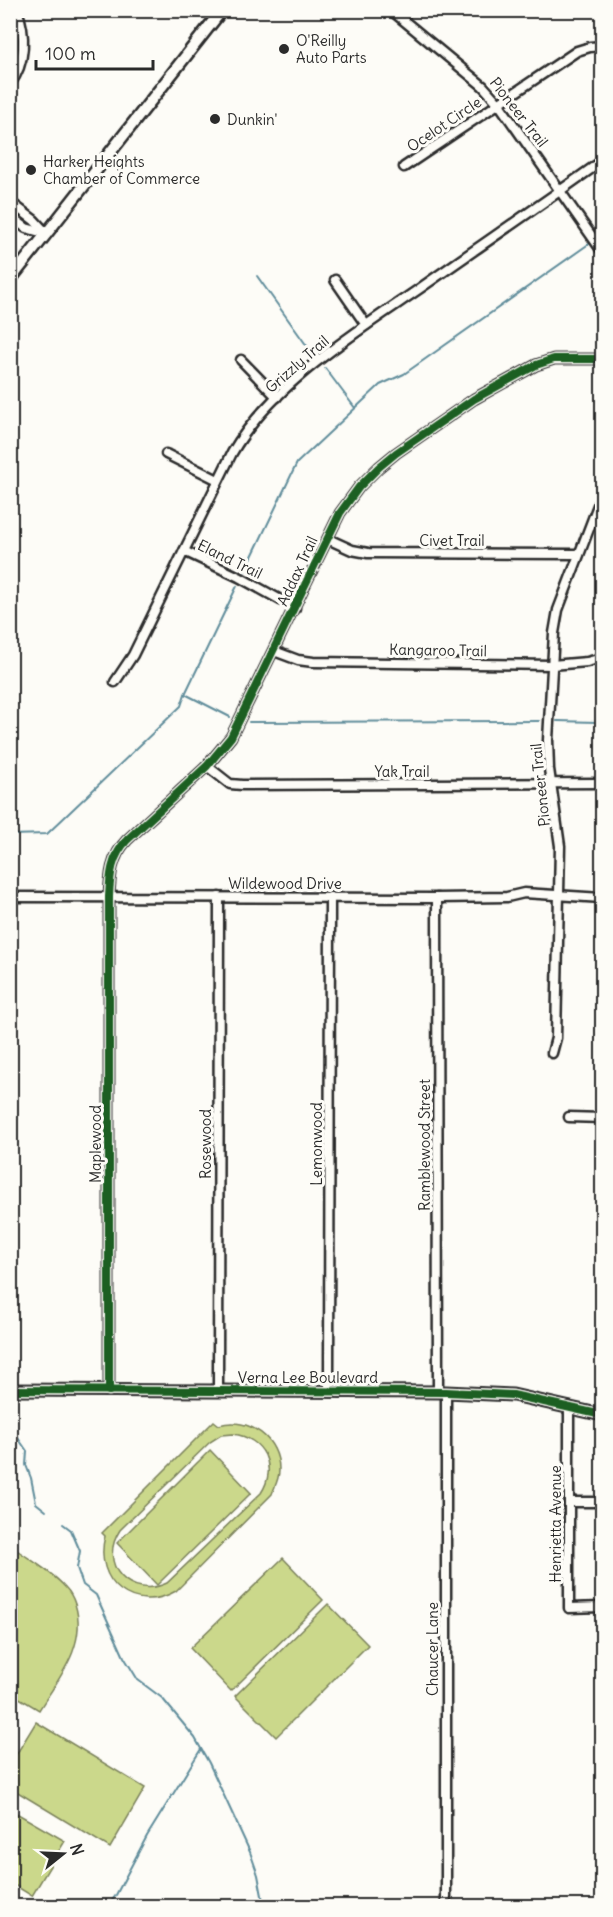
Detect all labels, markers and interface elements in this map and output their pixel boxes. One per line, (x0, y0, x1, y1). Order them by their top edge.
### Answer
place label: O'Reilly Auto Parts (296, 31, 367, 67)
scale bar (36, 33, 153, 71)
text: 100 m (45, 42, 96, 65)
marker: O'Reilly Auto Parts (277, 42, 291, 56)
street label: Pioneer Trail (486, 73, 552, 151)
street label: Ocelot Circle (403, 92, 485, 156)
place label: Dunkin' (227, 110, 278, 129)
marker: Dunkin' (208, 112, 222, 126)
place label: Harker Heights Chamber of Commerce (43, 152, 200, 188)
marker: Harker Heights Chamber of Commerce (24, 163, 38, 177)
street label: Grizzly Trail (261, 331, 333, 397)
street label: Civet Trail (419, 531, 485, 550)
street label: Addax Trail (273, 533, 321, 609)
street label: Eland Trail (194, 535, 266, 583)
street label: Kangaroo Trail (389, 640, 487, 660)
street label: Pioneer Trail (526, 743, 554, 827)
street label: Yak Trail (374, 762, 430, 781)
street label: Wildewood Drive (228, 874, 342, 893)
street label: Ramblewood Street (415, 1079, 434, 1211)
street label: Lemonwood (307, 1102, 326, 1186)
street label: Maplewood (86, 1105, 105, 1183)
street label: Rosewood (196, 1109, 215, 1179)
street label: Verna Lee Boulevard (238, 1368, 378, 1387)
street label: Henrietta Avenue (546, 1465, 565, 1583)
street label: Chaucer Lane (423, 1602, 442, 1696)
north arrow (33, 1824, 93, 1884)
text: N (66, 1841, 88, 1858)

